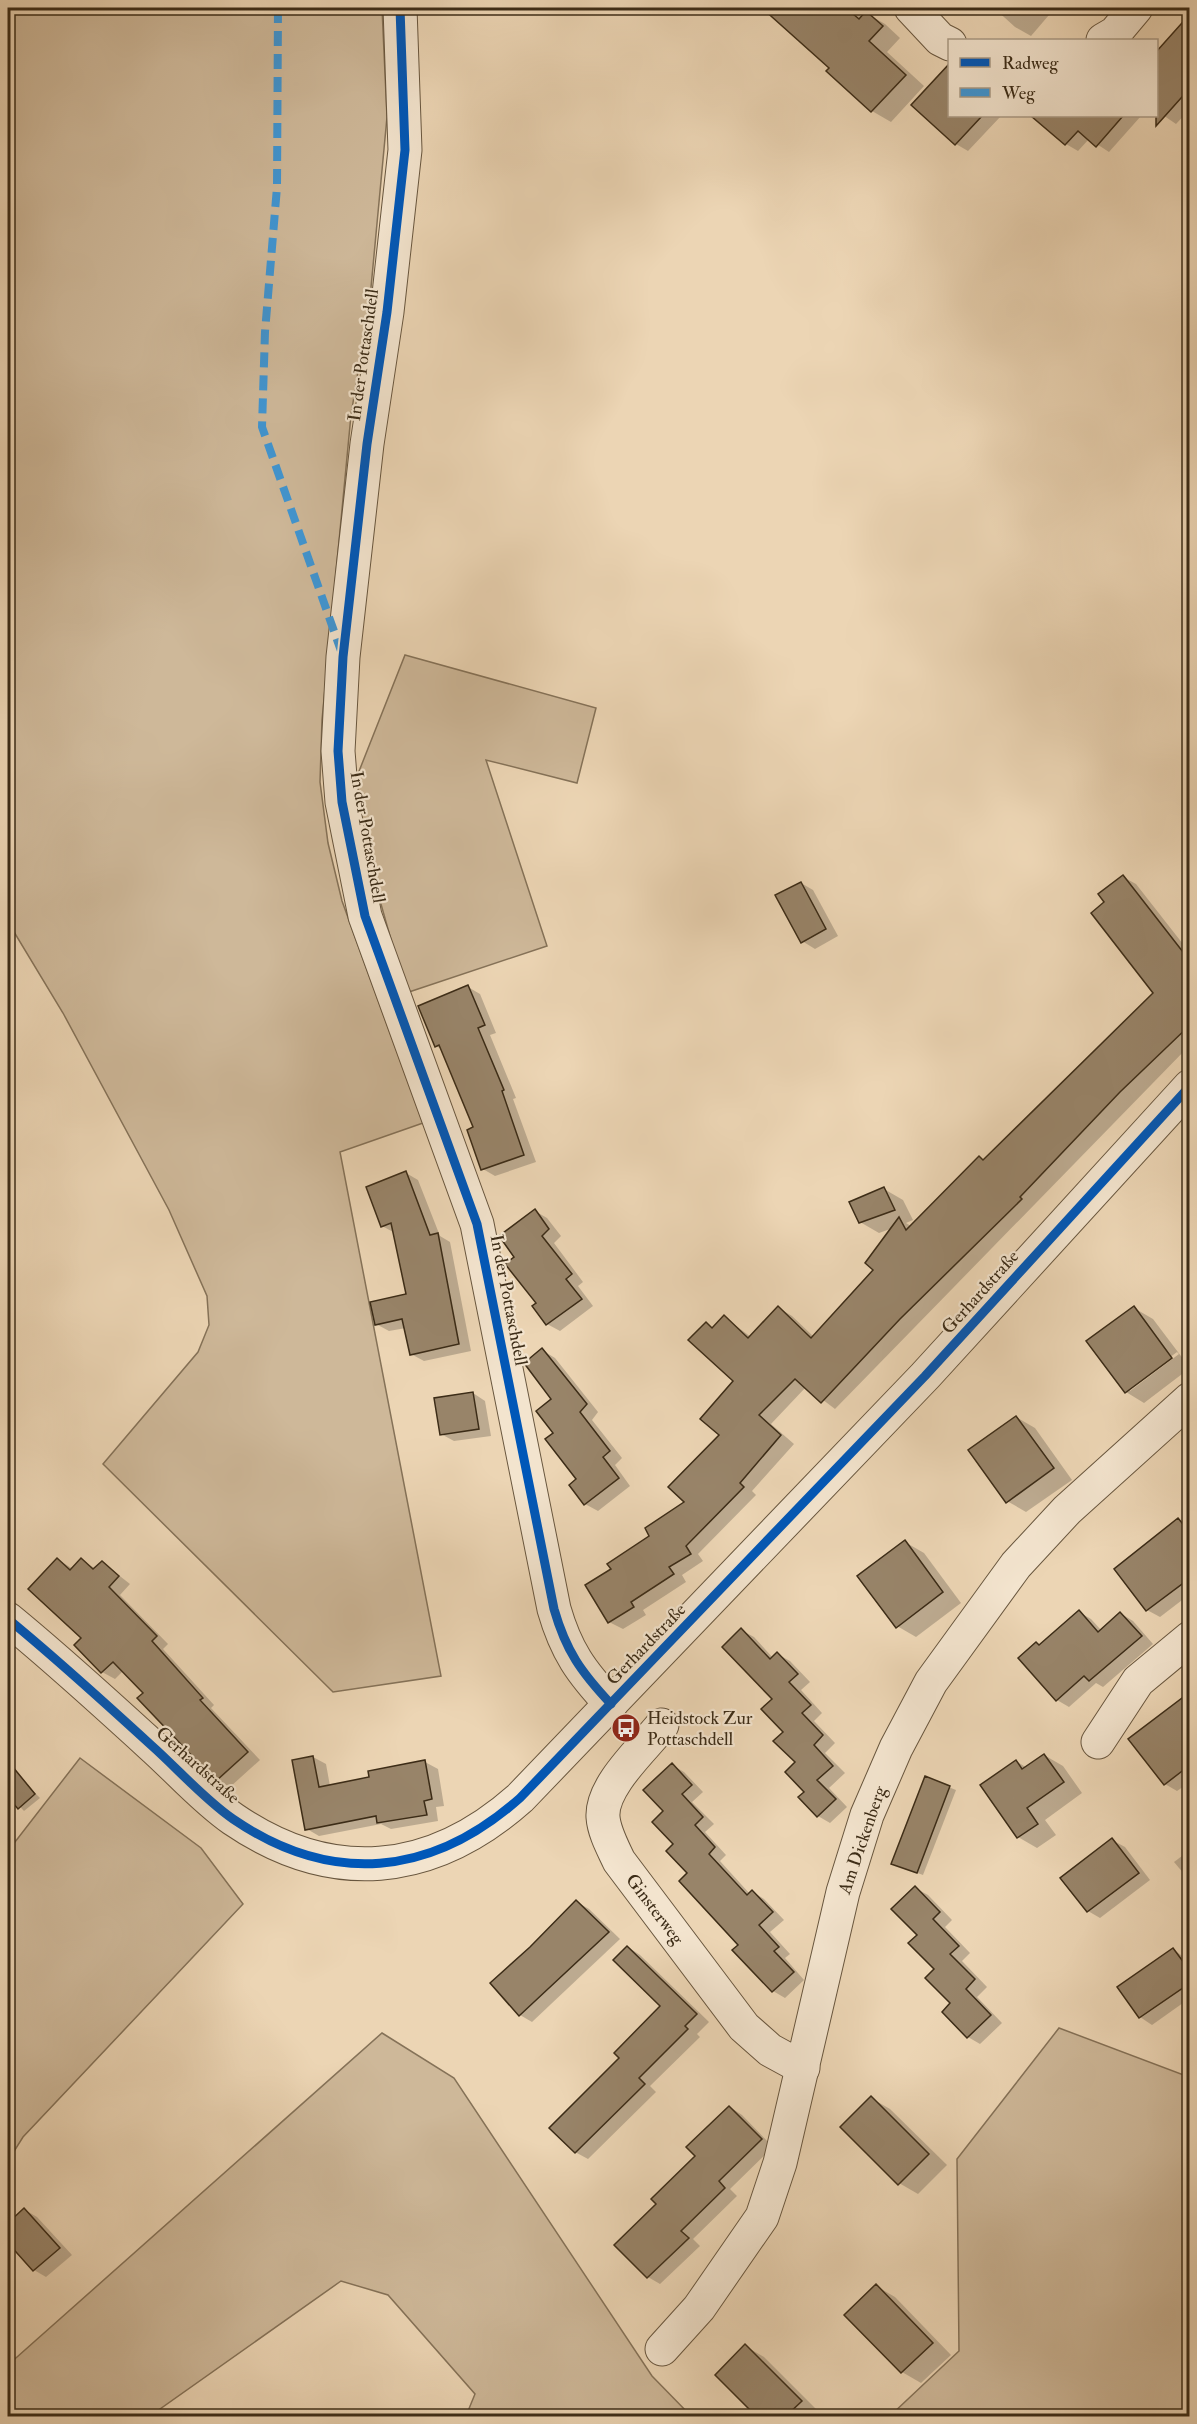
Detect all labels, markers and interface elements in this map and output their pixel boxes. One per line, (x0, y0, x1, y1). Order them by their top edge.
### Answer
legend (948, 39, 1158, 117)
text: Radweg (1002, 52, 1060, 75)
text: Weg (1001, 82, 1036, 105)
street label: In der Pottaschdell (343, 287, 384, 423)
street label: In der Pottaschdell (345, 769, 390, 905)
street label: In der Pottaschdell (484, 1232, 533, 1368)
street label: Gerhardstraße (937, 1245, 1024, 1339)
street label: Gerhardstraße (602, 1598, 691, 1690)
place label: Heidstock Zur Pottaschdell (647, 1707, 753, 1751)
bus stop icon: Heidstock Zur Pottaschdell (610, 1712, 642, 1744)
street label: Gerhardstraße (151, 1722, 245, 1809)
street label: Am Dickenberg (833, 1782, 892, 1898)
street label: Ginsterweg (621, 1869, 689, 1950)

